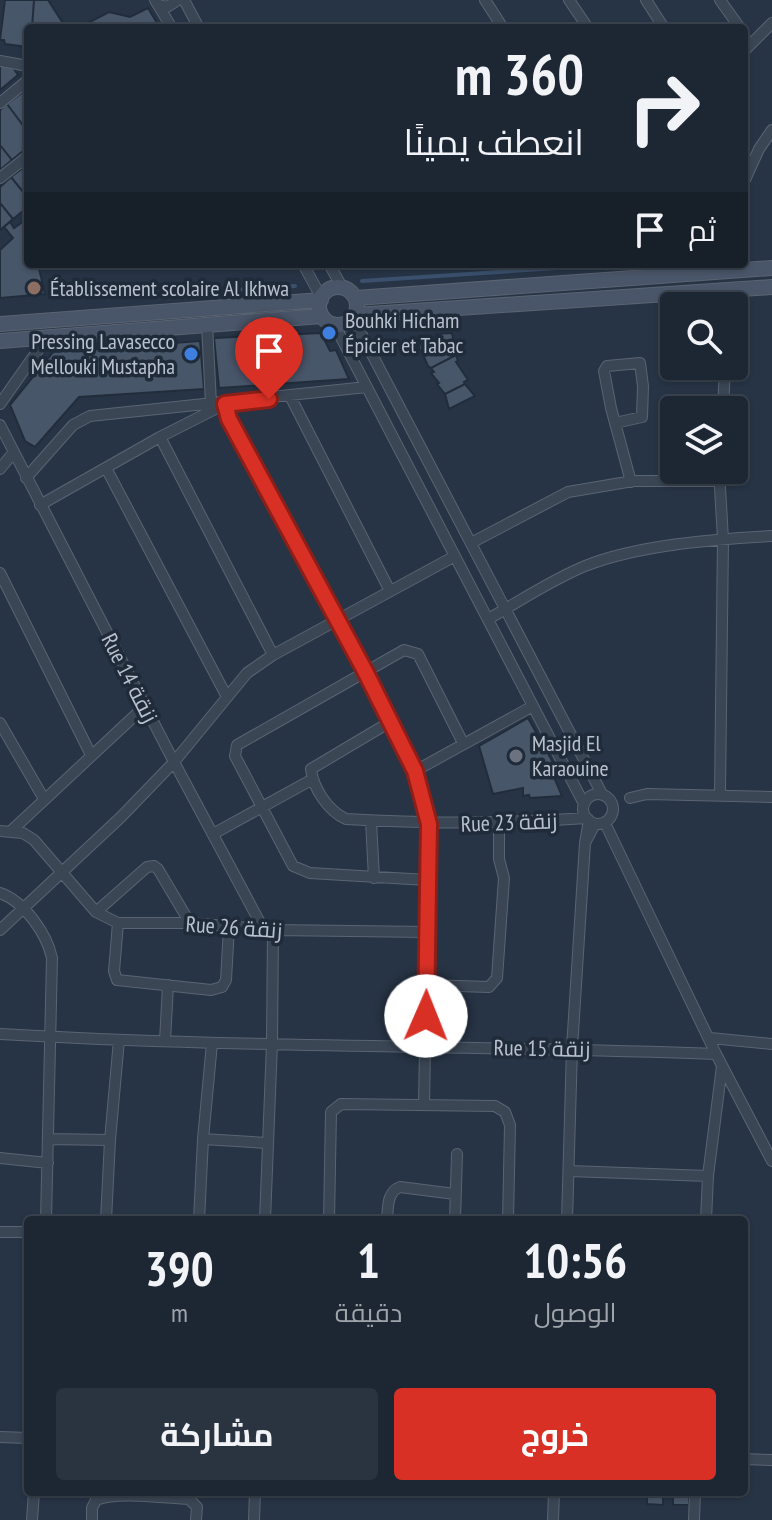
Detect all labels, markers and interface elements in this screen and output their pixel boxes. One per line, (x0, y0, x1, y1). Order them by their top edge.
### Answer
text: 360 m (455, 38, 584, 110)
icon: right (612, 56, 716, 160)
text: انعطف يمينًا (404, 118, 584, 165)
icon: arrive (628, 208, 672, 252)
text: ثم (688, 210, 716, 249)
place label: Établissement scolaire Al Ikhwa (50, 274, 289, 302)
marker: Établissement scolaire Al Ikhwa (25, 279, 43, 297)
map controls (660, 292, 748, 484)
button: search (660, 292, 748, 380)
place label: Bouhki Hicham Épicier et Tabac (345, 306, 464, 359)
pin (235, 317, 303, 399)
marker: Bouhki Hicham Épicier et Tabac (320, 324, 338, 342)
place label: Pressing Lavasecco Mellouki Mustapha (31, 327, 175, 380)
icon: arrive (247, 329, 291, 373)
marker: Pressing Lavasecco Mellouki Mustapha (182, 345, 200, 363)
button: layers (660, 396, 748, 484)
street label: Rue 14 زنقة (96, 629, 164, 727)
place label: Masjid El Karaouine (532, 729, 609, 782)
marker: Masjid El Karaouine (507, 747, 525, 765)
street label: Rue 23 زنقة (460, 806, 558, 838)
street label: Rue 26 زنقة (185, 910, 283, 944)
position arrow (384, 974, 468, 1058)
street label: Rue 15 زنقة (493, 1033, 591, 1063)
text: 1 (357, 1229, 380, 1291)
text: 10:56 (523, 1229, 627, 1291)
text: 390 (145, 1237, 214, 1299)
text: m (171, 1296, 188, 1329)
text: دقيقة (335, 1296, 402, 1329)
text: الوصول (534, 1296, 617, 1329)
button: مشاركة (56, 1388, 378, 1480)
button: خروج (394, 1388, 716, 1480)

